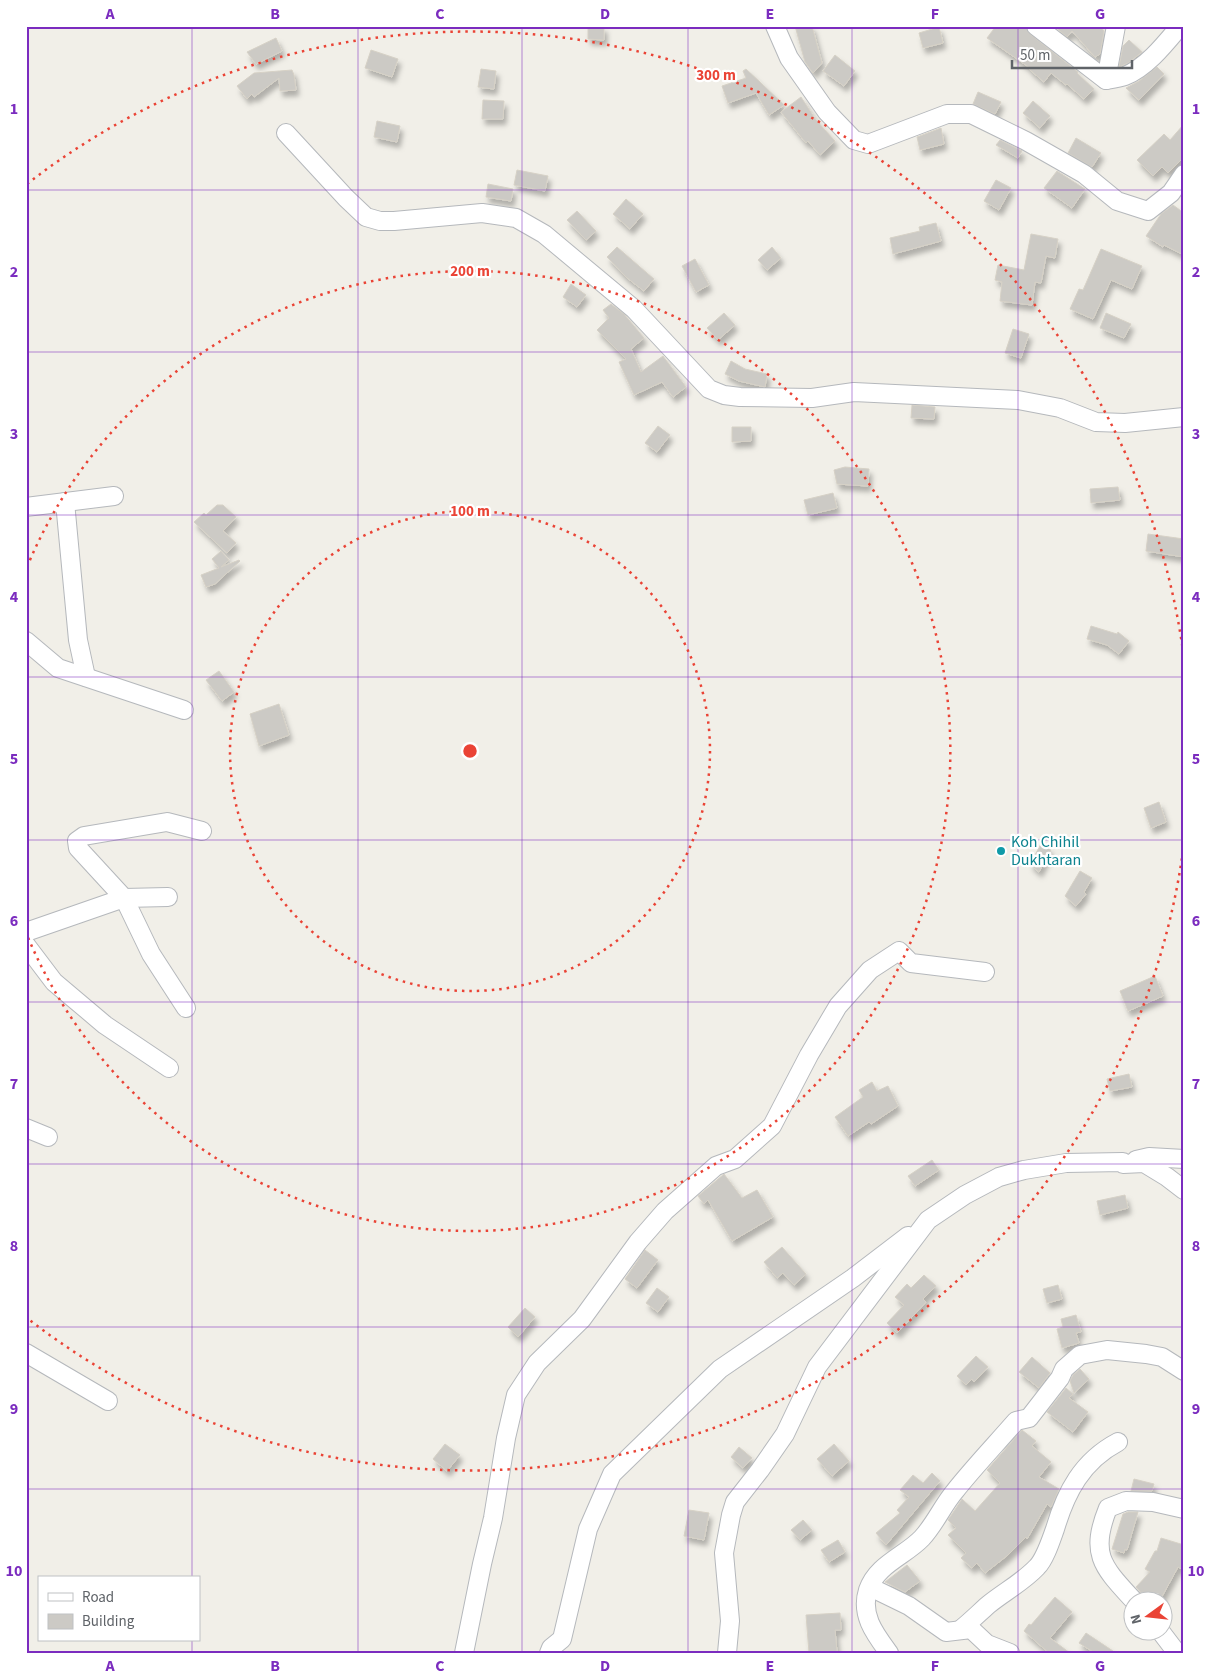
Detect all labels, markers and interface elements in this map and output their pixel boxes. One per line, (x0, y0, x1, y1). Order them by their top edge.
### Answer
text: A (104, 3, 115, 25)
text: B (270, 3, 280, 25)
text: C (435, 3, 445, 25)
text: D (600, 3, 610, 25)
text: E (766, 3, 774, 25)
text: F (931, 3, 939, 25)
text: G (1095, 3, 1105, 25)
scale bar (1012, 38, 1132, 70)
text: 50 m (1020, 45, 1050, 66)
text: 300 m (696, 65, 736, 86)
text: 1 (10, 98, 18, 120)
text: 1 (1192, 98, 1200, 120)
text: 2 (10, 261, 18, 283)
text: 200 m (450, 261, 490, 282)
text: 2 (1192, 261, 1200, 283)
text: 3 (10, 423, 18, 445)
text: 3 (1192, 423, 1200, 445)
text: 100 m (450, 501, 490, 522)
text: 4 (10, 586, 19, 608)
text: 4 (1192, 586, 1201, 608)
centre of rings (461, 742, 479, 760)
text: 5 (10, 748, 18, 770)
text: 5 (1192, 748, 1200, 770)
place label: Koh Chihil Dukhtaran (1011, 831, 1081, 871)
marker: Koh Chihil Dukhtaran (995, 845, 1007, 857)
text: 6 (10, 910, 18, 932)
text: 6 (1192, 910, 1200, 932)
text: 7 (10, 1073, 18, 1095)
text: 7 (1192, 1073, 1200, 1095)
text: 8 (10, 1235, 18, 1257)
text: 8 (1192, 1235, 1200, 1257)
text: 9 (10, 1398, 18, 1420)
text: 9 (1192, 1398, 1200, 1420)
text: 10 (6, 1560, 22, 1582)
text: 10 (1188, 1560, 1204, 1582)
legend (38, 1576, 200, 1642)
text: Road (82, 1587, 114, 1608)
north arrow (1122, 1592, 1172, 1642)
text: Building (82, 1611, 135, 1632)
text: N (1126, 1612, 1147, 1626)
text: A (104, 1655, 115, 1677)
text: B (270, 1655, 280, 1677)
text: C (435, 1655, 445, 1677)
text: D (600, 1655, 610, 1677)
text: E (766, 1655, 774, 1677)
text: F (931, 1655, 939, 1677)
text: G (1095, 1655, 1105, 1677)

